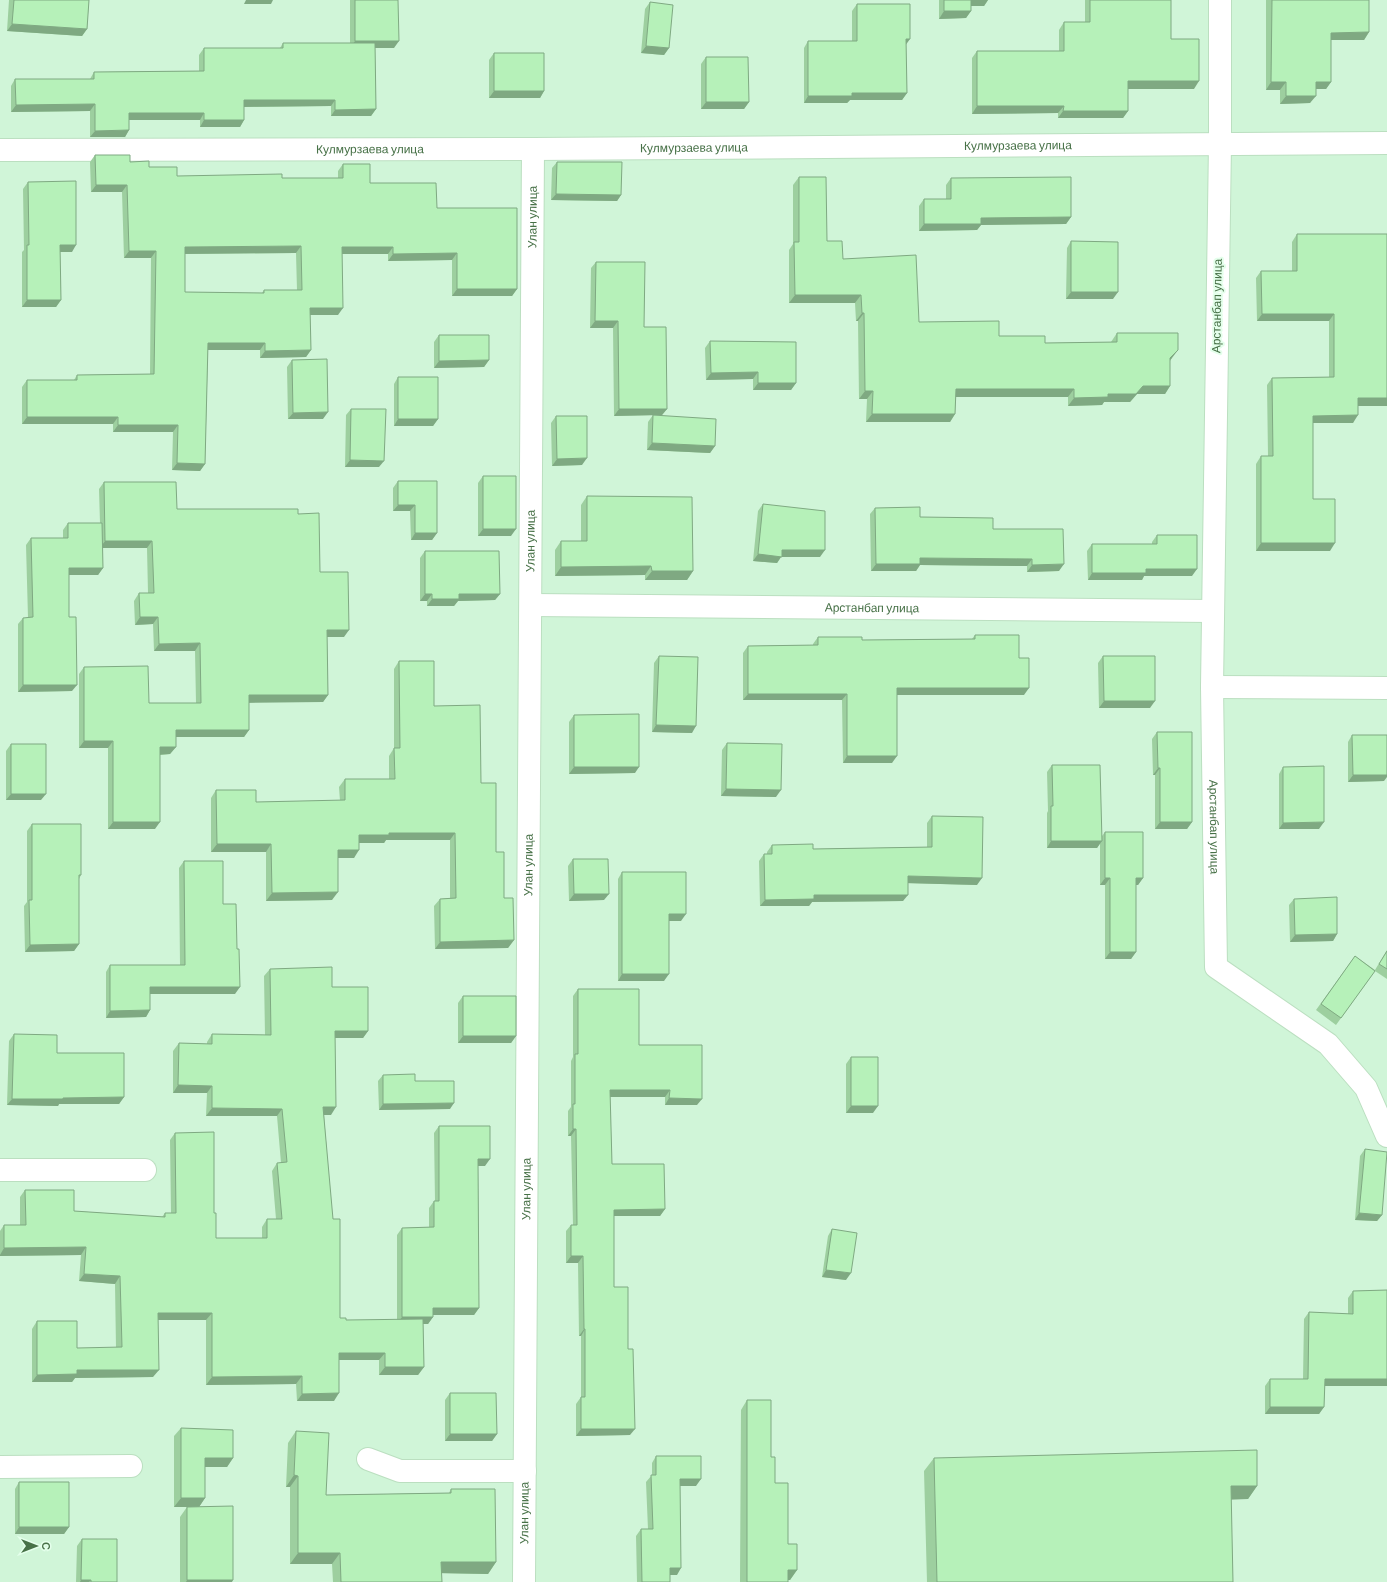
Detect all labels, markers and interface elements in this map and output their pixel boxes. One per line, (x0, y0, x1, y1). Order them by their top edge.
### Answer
street label: Кулмурзаева улица (964, 137, 1072, 153)
street label: Кулмурзаева улица (640, 139, 748, 155)
street label: Кулмурзаева улица (316, 141, 424, 156)
street label: Улан улица (524, 185, 540, 248)
street label: Арстанбап улица (1208, 258, 1225, 353)
street label: Улан улица (522, 509, 538, 572)
street label: Арстанбап улица (825, 600, 920, 615)
street label: Арстанбап улица (1206, 779, 1223, 875)
street label: Улан улица (520, 833, 536, 896)
street label: Улан улица (518, 1157, 534, 1220)
street label: Улан улица (516, 1481, 532, 1544)
north arrow (16, 1526, 56, 1566)
text: С (40, 1542, 53, 1550)

